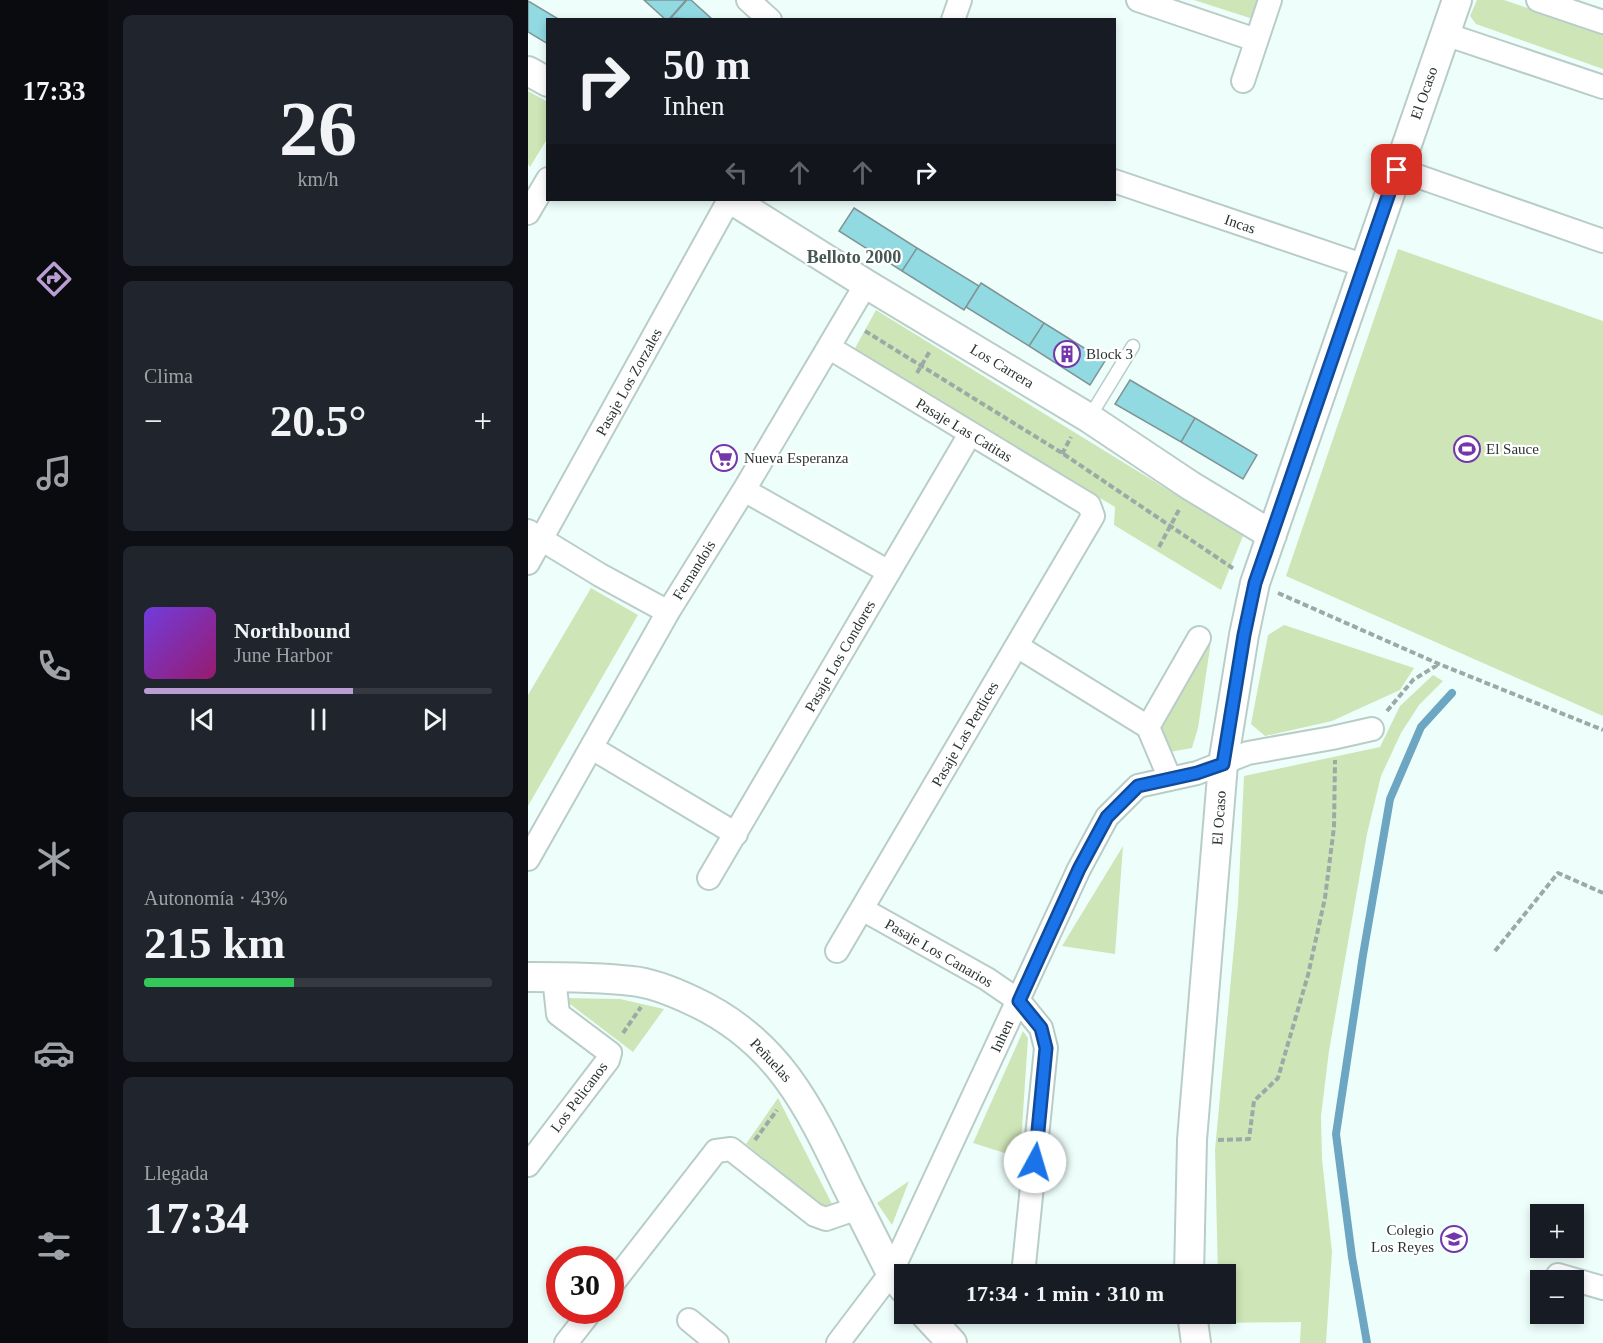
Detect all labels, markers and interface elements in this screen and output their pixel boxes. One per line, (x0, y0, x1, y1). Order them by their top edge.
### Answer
icon: right (564, 42, 642, 120)
text: 50 m (663, 42, 751, 88)
street label: El Ocaso (1408, 65, 1440, 121)
text: 17:33 (23, 76, 86, 106)
text: 26 (279, 85, 357, 172)
text: Inhen (663, 91, 724, 121)
pin (1371, 144, 1422, 195)
icon: arrive (1380, 153, 1413, 186)
icon: left (720, 156, 753, 189)
icon: ahead (783, 156, 816, 189)
icon: ahead (846, 156, 879, 189)
icon: right (909, 156, 942, 189)
text: km/h (297, 168, 339, 190)
street label: Incas (1222, 211, 1258, 237)
district label: Belloto 2000 (807, 247, 901, 267)
icon: directions (33, 258, 75, 300)
street label: Pasaje Los Zorzales (593, 326, 665, 438)
building icon: Block 3 (1052, 339, 1082, 369)
street label: Los Carrera (967, 341, 1037, 391)
place label: Block 3 (1086, 346, 1133, 362)
text: Clima (144, 365, 193, 387)
street label: Pasaje Las Catitas (913, 395, 1015, 465)
text: 20.5° (270, 396, 366, 446)
text: − (144, 403, 163, 439)
text: + (473, 403, 492, 439)
sports icon: El Sauce (1452, 434, 1482, 464)
place label: El Sauce (1486, 441, 1539, 457)
supermarket icon: Nueva Esperanza (709, 443, 739, 473)
place label: Nueva Esperanza (744, 450, 849, 466)
icon: music (33, 452, 75, 494)
street label: Fernandois (670, 537, 719, 603)
street label: Pasaje Los Condores (802, 597, 878, 714)
text: Northbound (234, 618, 350, 643)
text: June Harbor (234, 644, 332, 666)
icon: phone (33, 645, 75, 687)
street label: Pasaje Las Perdices (928, 679, 1002, 789)
icon: previous (186, 703, 219, 736)
icon: pause (302, 703, 335, 736)
icon: next (418, 703, 451, 736)
street label: El Ocaso (1209, 790, 1229, 846)
icon: climate (33, 838, 75, 880)
text: Autonomía · 43% (144, 887, 287, 909)
street label: Pasaje Los Canarios (882, 916, 996, 990)
text: 215 km (144, 918, 285, 968)
street label: Inhen (988, 1017, 1017, 1055)
icon: car (33, 1032, 75, 1074)
street label: Peñuelas (747, 1035, 795, 1085)
street label: Los Pelicanos (547, 1059, 611, 1135)
position arrow (1003, 1130, 1067, 1194)
text: Llegada (144, 1162, 208, 1184)
text: 17:34 (144, 1193, 249, 1243)
map controls (1530, 1204, 1584, 1324)
button: + (1530, 1204, 1584, 1258)
place label: Colegio Los Reyes (1371, 1222, 1434, 1255)
school or university icon: Colegio Los Reyes (1439, 1224, 1469, 1254)
icon: filters (33, 1225, 75, 1267)
speed limit sign: 30 (546, 1246, 624, 1324)
button: − (1530, 1270, 1584, 1324)
text: 17:34 · 1 min · 310 m (966, 1281, 1164, 1306)

